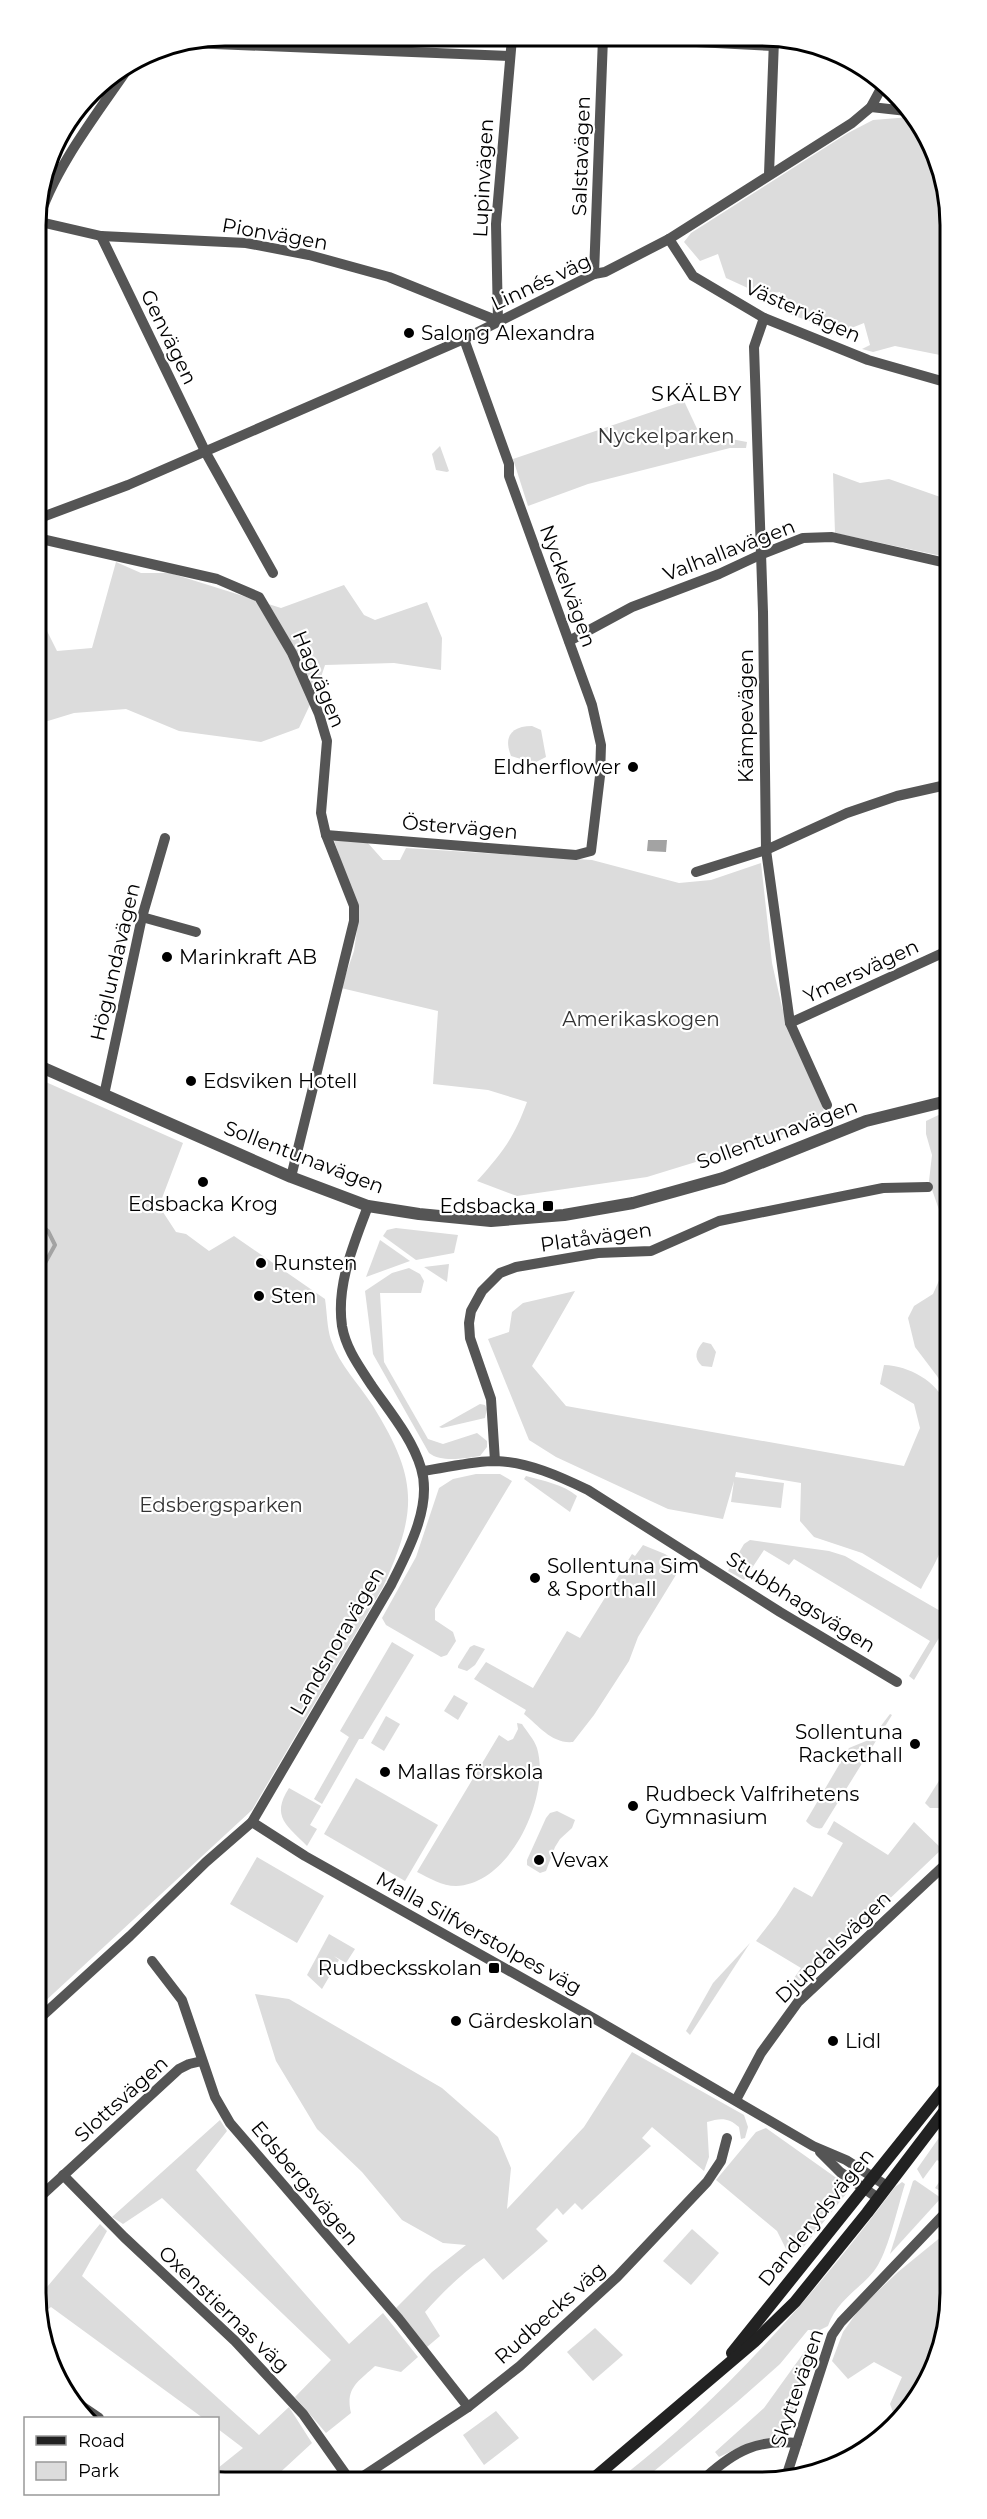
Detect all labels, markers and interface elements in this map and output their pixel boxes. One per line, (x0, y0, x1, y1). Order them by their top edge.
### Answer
street label: Salstavägen (567, 96, 595, 216)
street label: Lupinvägen (468, 118, 498, 238)
street label: Pionvägen (220, 213, 330, 255)
street label: Linnés väg (487, 248, 595, 316)
street label: Västervägen (741, 275, 865, 347)
street label: Genvägen (136, 286, 202, 388)
place label: Salong Alexandra (421, 321, 595, 345)
marker: Salong Alexandra (402, 326, 416, 340)
district label: SKÄLBY (651, 381, 743, 406)
park label: Nyckelparken (597, 424, 735, 448)
street label: Valhallavägen (660, 514, 798, 586)
street label: Nyckelvägen (535, 522, 601, 650)
street label: Hagvägen (288, 627, 350, 731)
street label: Kämpevägen (734, 649, 758, 783)
place label: Eldherflower (493, 755, 621, 779)
marker: Eldherflower (626, 760, 640, 774)
street label: Östervägen (401, 810, 519, 844)
street label: Höglundavägen (85, 881, 145, 1043)
street label: Ymersvägen (800, 934, 922, 1008)
place label: Marinkraft AB (179, 945, 317, 969)
marker: Marinkraft AB (160, 950, 174, 964)
park label: Amerikaskogen (562, 1007, 720, 1031)
place label: Edsviken Hotell (203, 1069, 357, 1093)
marker: Edsviken Hotell (184, 1074, 198, 1088)
street label: Sollentunavägen (693, 1094, 861, 1174)
street label: Sollentunavägen (221, 1115, 387, 1199)
marker: Edsbacka Krog (196, 1175, 210, 1189)
place label: Edsbacka Krog (128, 1192, 278, 1216)
place label: Edsbacka (439, 1194, 536, 1218)
marker: Edsbacka (541, 1199, 555, 1213)
street label: Platåvägen (539, 1217, 653, 1257)
place label: Runsten (273, 1251, 358, 1275)
marker: Runsten (254, 1256, 268, 1270)
place label: Sten (271, 1284, 317, 1308)
marker: Sten (252, 1289, 266, 1303)
park label: Edsbergsparken (139, 1493, 303, 1517)
street label: Stubbhagsvägen (722, 1546, 880, 1658)
place label: Sollentuna Sim & Sporthall (547, 1554, 699, 1601)
street label: Landsnoravägen (285, 1563, 389, 1719)
marker: Sollentuna Sim & Sporthall (528, 1571, 542, 1585)
place label: Sollentuna Rackethall (795, 1720, 903, 1767)
marker: Sollentuna Rackethall (908, 1737, 922, 1751)
place label: Mallas förskola (397, 1760, 544, 1784)
marker: Mallas förskola (378, 1765, 392, 1779)
place label: Rudbeck Valfrihetens Gymnasium (645, 1782, 859, 1829)
marker: Rudbeck Valfrihetens Gymnasium (626, 1799, 640, 1813)
place label: Vevax (551, 1848, 609, 1872)
marker: Vevax (532, 1853, 546, 1867)
street label: Malla Silfverstolpes väg (372, 1866, 586, 2000)
street label: Djupdalsvägen (770, 1886, 896, 2008)
place label: Rudbecksskolan (318, 1956, 482, 1980)
marker: Rudbecksskolan (487, 1961, 501, 1975)
place label: Gärdeskolan (468, 2009, 593, 2033)
marker: Gärdeskolan (449, 2014, 463, 2028)
place label: Lidl (845, 2029, 881, 2053)
marker: Lidl (826, 2034, 840, 2048)
street label: Slottsvägen (69, 2051, 173, 2147)
street label: Edsbergsvägen (246, 2116, 364, 2250)
street label: Danderydsvägen (753, 2143, 879, 2291)
street label: Oxenstiernas väg (154, 2241, 294, 2377)
street label: Rudbecks väg (490, 2257, 610, 2369)
street label: Skyttevägen (766, 2326, 828, 2450)
legend (24, 2417, 219, 2495)
text: Road (78, 2430, 125, 2452)
text: Park (78, 2460, 119, 2482)

